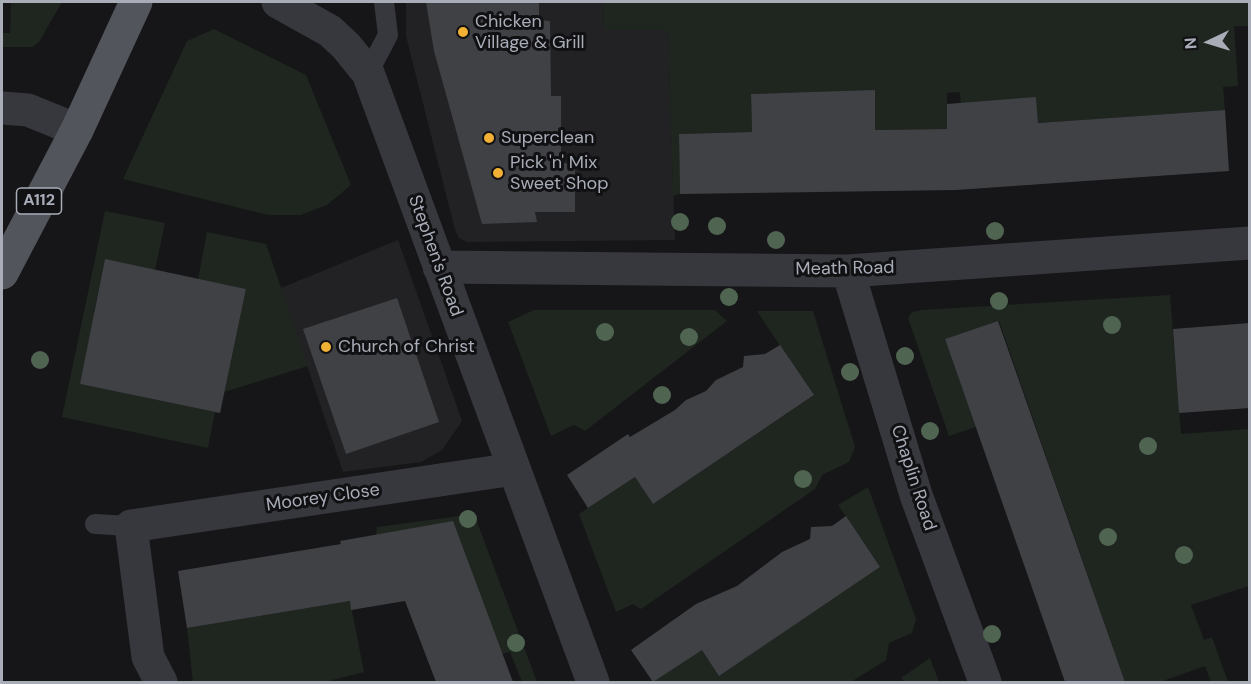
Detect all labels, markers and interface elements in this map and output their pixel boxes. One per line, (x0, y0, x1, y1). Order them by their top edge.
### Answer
place label: Chicken Village & Grill (475, 11, 585, 54)
north arrow (1179, 12, 1239, 72)
marker: Chicken Village & Grill (456, 25, 470, 39)
text: N (1180, 37, 1201, 50)
place label: Superclean (501, 127, 594, 149)
marker: Superclean (482, 131, 496, 145)
place label: Pick 'n' Mix Sweet Shop (510, 152, 609, 195)
marker: Pick 'n' Mix Sweet Shop (491, 166, 505, 180)
road number: A112 (16, 188, 62, 214)
street label: Stephen's Road (403, 192, 467, 320)
street label: Meath Road (795, 257, 895, 281)
place label: Church of Christ (338, 336, 475, 358)
marker: Church of Christ (319, 340, 333, 354)
street label: Chaplin Road (886, 423, 940, 533)
street label: Moorey Close (265, 479, 381, 517)

